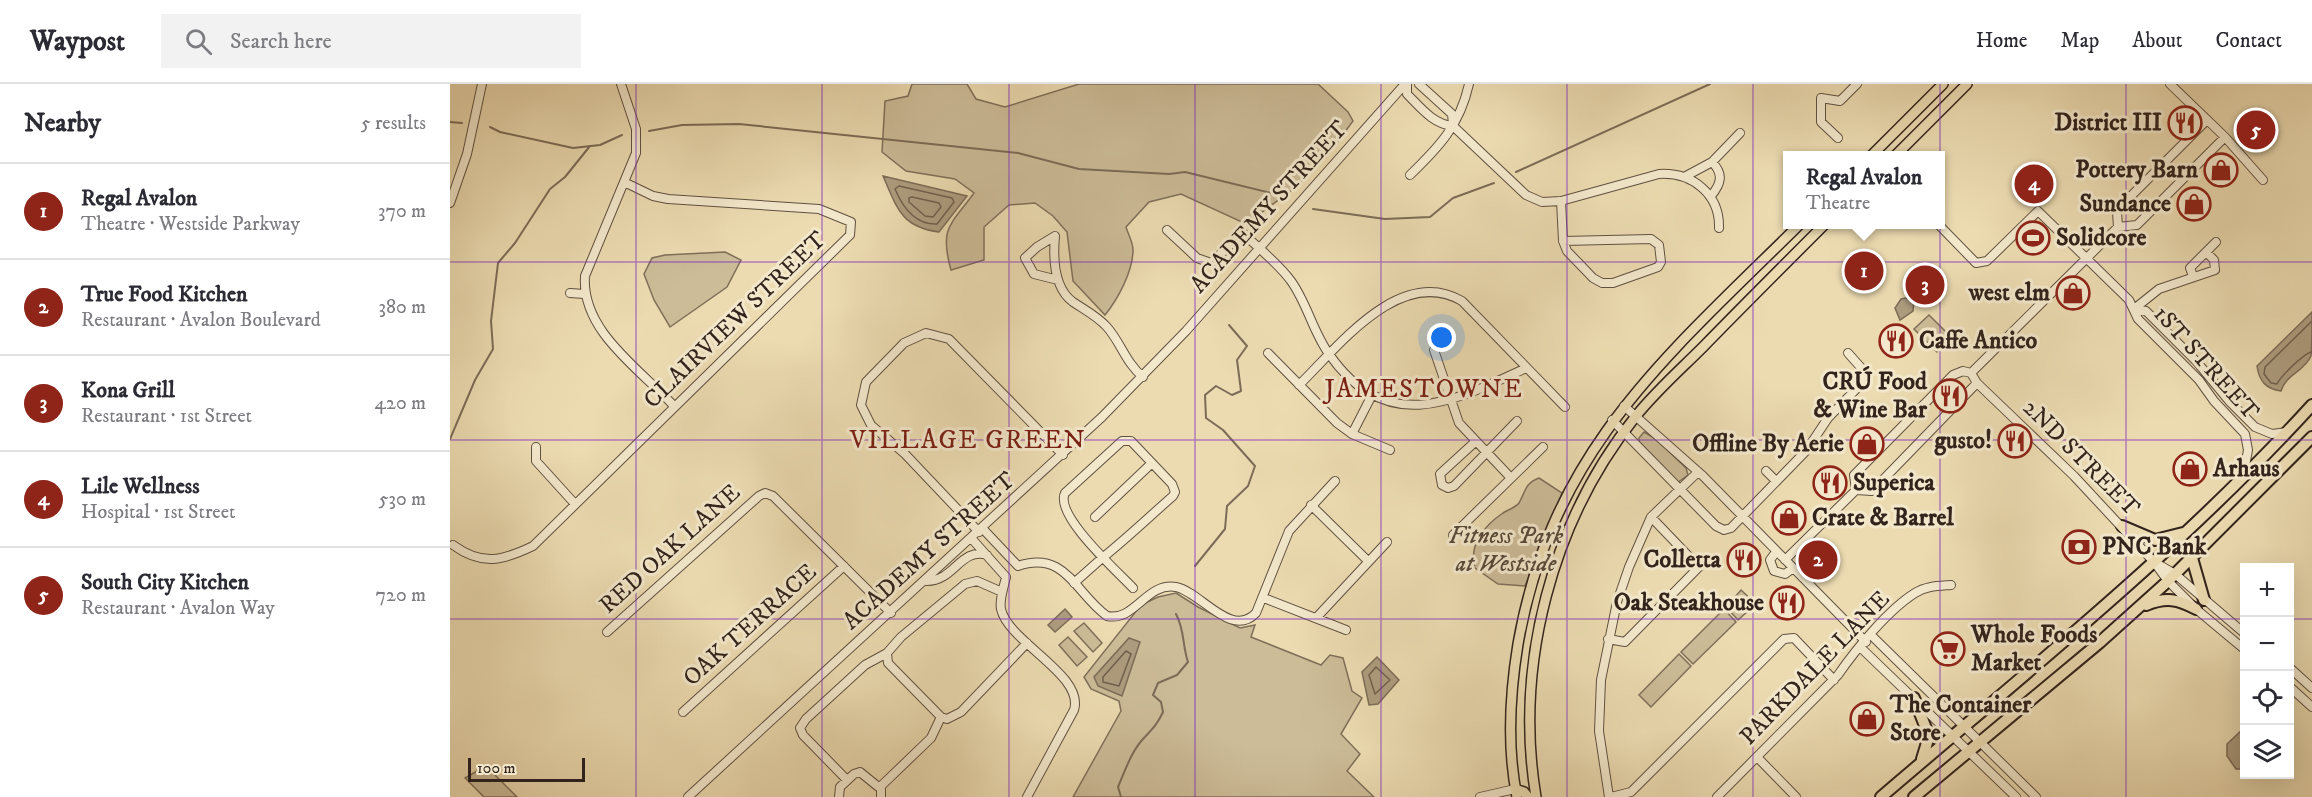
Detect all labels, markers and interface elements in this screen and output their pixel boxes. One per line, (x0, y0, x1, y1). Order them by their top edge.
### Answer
search box (161, 14, 581, 68)
text: Waypost (30, 24, 125, 59)
icon: search (182, 25, 215, 58)
text: Search here (230, 28, 332, 55)
text: Home (1976, 28, 2028, 54)
text: Map (2061, 28, 2099, 54)
text: About (2132, 28, 2183, 54)
text: Contact (2216, 28, 2282, 54)
restaurant icon: District III (2167, 105, 2203, 141)
text: Nearby (24, 107, 101, 140)
place label: District III (2054, 108, 2162, 138)
pin: 5 (2236, 108, 2276, 152)
text: 5 results (361, 111, 426, 136)
street label: ACADEMY STREET (1184, 114, 1354, 300)
popup (1783, 151, 1945, 229)
shop icon: Pottery Barn (2203, 152, 2239, 188)
place label: Pottery Barn (2075, 155, 2198, 185)
pin: 4 (2014, 162, 2054, 206)
text: Regal Avalon (1806, 164, 1922, 191)
text: Regal Avalon (81, 185, 197, 212)
shop icon: Sundance (2176, 186, 2212, 222)
place label: Sundance (2079, 189, 2171, 219)
text: Theatre (1806, 191, 1870, 216)
text: 1 (40, 199, 47, 224)
text: 370 m (378, 199, 426, 224)
text: Theatre · Westside Parkway (81, 212, 300, 237)
sports icon: Solidcore (2015, 220, 2051, 256)
place label: Solidcore (2056, 223, 2146, 253)
street label: CLAIRVIEW STREET (637, 225, 833, 415)
pin: 1 (1844, 248, 1884, 294)
pin: 3 (1906, 262, 1944, 308)
shop icon: west elm (2055, 275, 2091, 311)
place label: west elm (1968, 278, 2050, 308)
text: True Food Kitchen (81, 281, 248, 308)
text: 2 (39, 295, 48, 320)
text: 380 m (378, 295, 426, 320)
street label: 1ST STREET (2147, 300, 2265, 426)
text: Restaurant · Avalon Boulevard (81, 308, 321, 333)
your location (1427, 323, 1456, 352)
restaurant icon: Caffe Antico (1878, 323, 1914, 359)
place label: Caffe Antico (1919, 326, 2038, 356)
place label: CRÚ Food & Wine Bar (1813, 366, 1928, 425)
district label: JAMESTOWNE (1323, 373, 1523, 406)
text: Kona Grill (81, 377, 175, 404)
restaurant icon: CRÚ Food & Wine Bar (1932, 378, 1968, 414)
text: 3 (40, 391, 47, 416)
text: 420 m (375, 391, 426, 416)
street label: 2ND STREET (2016, 393, 2146, 523)
text: Restaurant · 1st Street (81, 404, 252, 429)
restaurant icon: gusto! (1997, 423, 2033, 459)
district label: VILLAGE GREEN (849, 424, 1086, 457)
shop icon: Offline By Aerie (1849, 426, 1885, 462)
place label: gusto! (1933, 426, 1992, 456)
place label: Offline By Aerie (1692, 429, 1844, 459)
shop icon: Arhaus (2172, 451, 2208, 487)
place label: Arhaus (2212, 454, 2280, 484)
restaurant icon: Superica (1812, 465, 1848, 501)
street label: ACADEMY STREET (836, 466, 1022, 636)
place label: Superica (1853, 468, 1936, 498)
text: Lile Wellness (81, 473, 200, 500)
street label: RED OAK LANE (593, 478, 747, 620)
text: 4 (38, 487, 49, 512)
text: 530 m (379, 487, 426, 512)
text: Hospital · 1st Street (81, 500, 235, 525)
shop icon: Crate & Barrel (1771, 500, 1807, 536)
place label: Crate & Barrel (1812, 503, 1955, 533)
park label: Fitness Park at Westside (1449, 521, 1563, 579)
bank icon: PNC Bank (2061, 529, 2097, 565)
place label: PNC Bank (2102, 532, 2207, 562)
pin: 2 (1798, 538, 1838, 582)
restaurant icon: Colletta (1726, 542, 1762, 578)
place label: Colletta (1644, 545, 1722, 575)
street label: OAK TERRACE (677, 557, 823, 693)
map controls (2240, 563, 2294, 779)
button: + (2240, 563, 2294, 617)
text: South City Kitchen (81, 569, 249, 596)
text: 5 (39, 583, 48, 608)
text: 720 m (376, 583, 426, 608)
street label: PARKDALE LANE (1734, 584, 1896, 752)
restaurant icon: Oak Steakhouse (1769, 585, 1805, 621)
place label: Oak Steakhouse (1614, 588, 1764, 618)
text: Restaurant · Avalon Way (81, 596, 275, 621)
button: − (2240, 617, 2294, 671)
place label: Whole Foods Market (1970, 620, 2097, 678)
supermarket icon: Whole Foods Market (1930, 631, 1966, 667)
button: locate (2240, 671, 2294, 725)
place label: The Container Store (1889, 690, 2032, 748)
shop icon: The Container Store (1849, 701, 1885, 737)
button: layers (2240, 725, 2294, 779)
scale bar (468, 755, 585, 782)
text: 100 m (477, 758, 516, 778)

